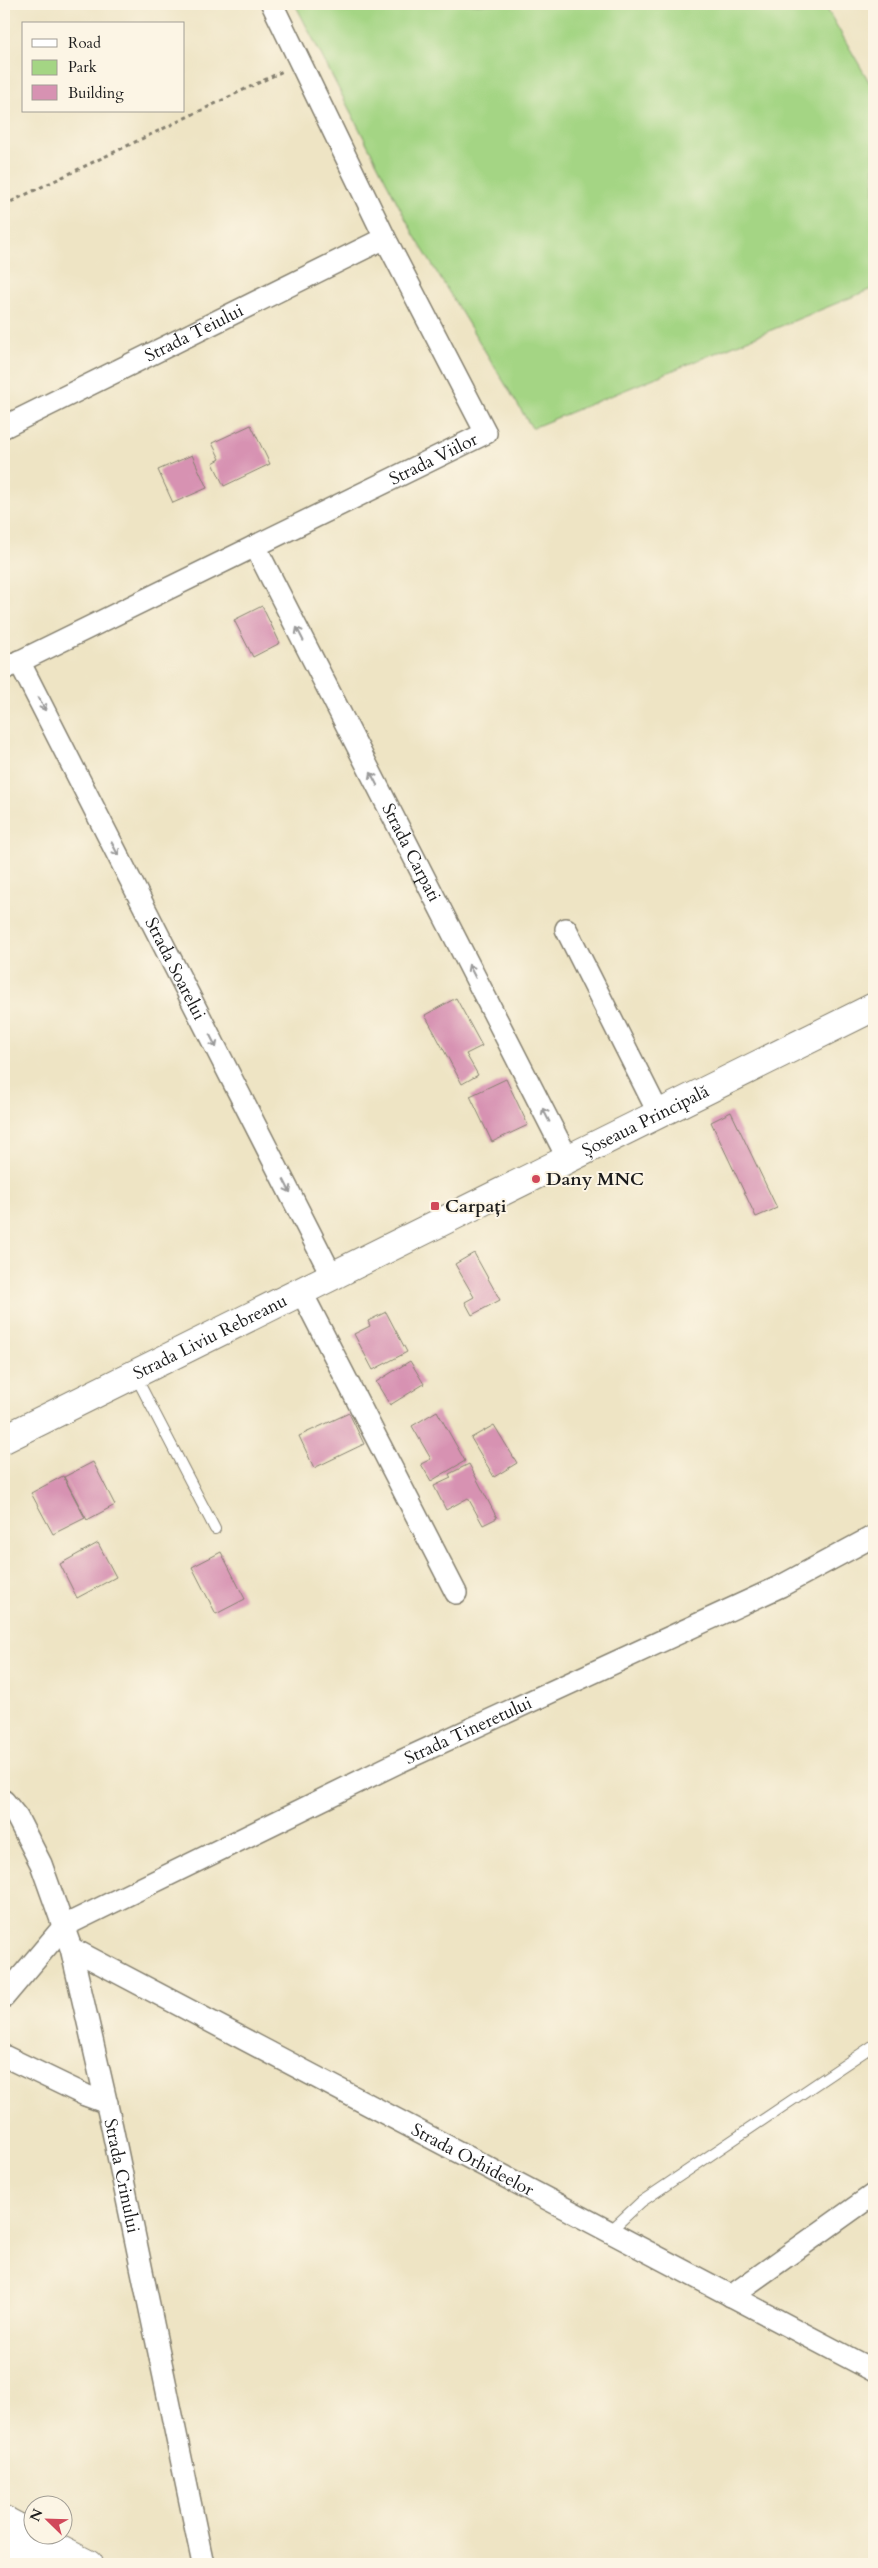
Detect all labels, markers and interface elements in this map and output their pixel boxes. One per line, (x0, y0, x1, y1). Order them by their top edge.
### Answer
legend (22, 22, 185, 112)
text: Road (68, 33, 101, 53)
text: Park (68, 57, 97, 77)
text: Building (68, 83, 124, 103)
street label: Strada Teiului (140, 298, 247, 368)
street label: Strada Viilor (385, 426, 482, 491)
one-way arrow (295, 627, 305, 642)
one-way arrow (37, 697, 47, 712)
one-way arrow (369, 772, 378, 787)
street label: Strada Carpati (376, 799, 447, 906)
one-way arrow (111, 841, 120, 856)
street label: Strada Soarelui (139, 913, 212, 1024)
one-way arrow (467, 964, 476, 979)
one-way arrow (209, 1033, 218, 1048)
street label: Șoseaua Principală (578, 1078, 713, 1163)
one-way arrow (541, 1108, 551, 1123)
place label: Dany MNC (546, 1167, 644, 1192)
marker: Dany MNC (530, 1173, 542, 1185)
one-way arrow (282, 1178, 292, 1193)
place label: Carpați (445, 1194, 507, 1219)
marker: Carpați (429, 1200, 441, 1212)
street label: Strada Liviu Rebreanu (129, 1288, 291, 1386)
street label: Strada Tineretului (400, 1690, 536, 1770)
street label: Strada Crinului (98, 2116, 146, 2235)
street label: Strada Orhideelor (407, 2117, 539, 2202)
north arrow (22, 2496, 72, 2546)
text: N (25, 2506, 48, 2524)

